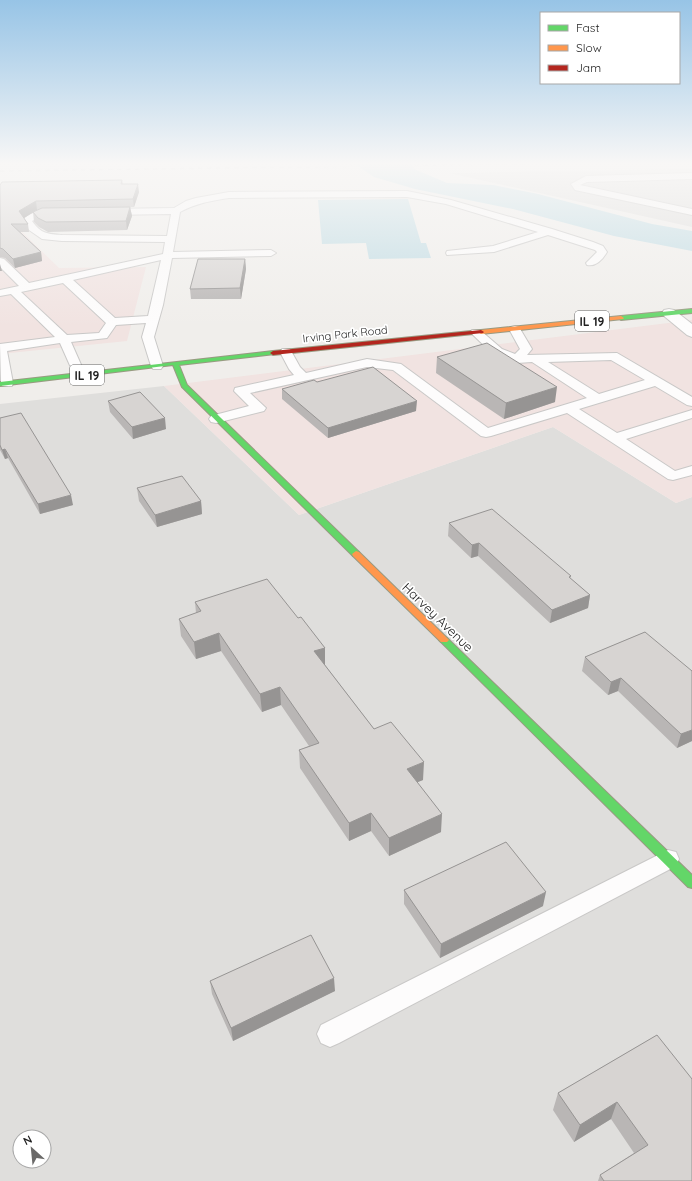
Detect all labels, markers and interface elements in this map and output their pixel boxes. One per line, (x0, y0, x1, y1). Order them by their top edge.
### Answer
legend (540, 12, 680, 84)
text: Fast (576, 20, 600, 35)
text: Slow (576, 40, 602, 55)
text: Jam (576, 60, 601, 75)
road number: IL 19 (575, 311, 609, 331)
street label: Irving Park Road (302, 323, 388, 345)
road number: IL 19 (70, 365, 104, 385)
street label: Harvey Avenue (399, 579, 477, 655)
north arrow (12, 1129, 52, 1169)
text: N (21, 1132, 34, 1148)

